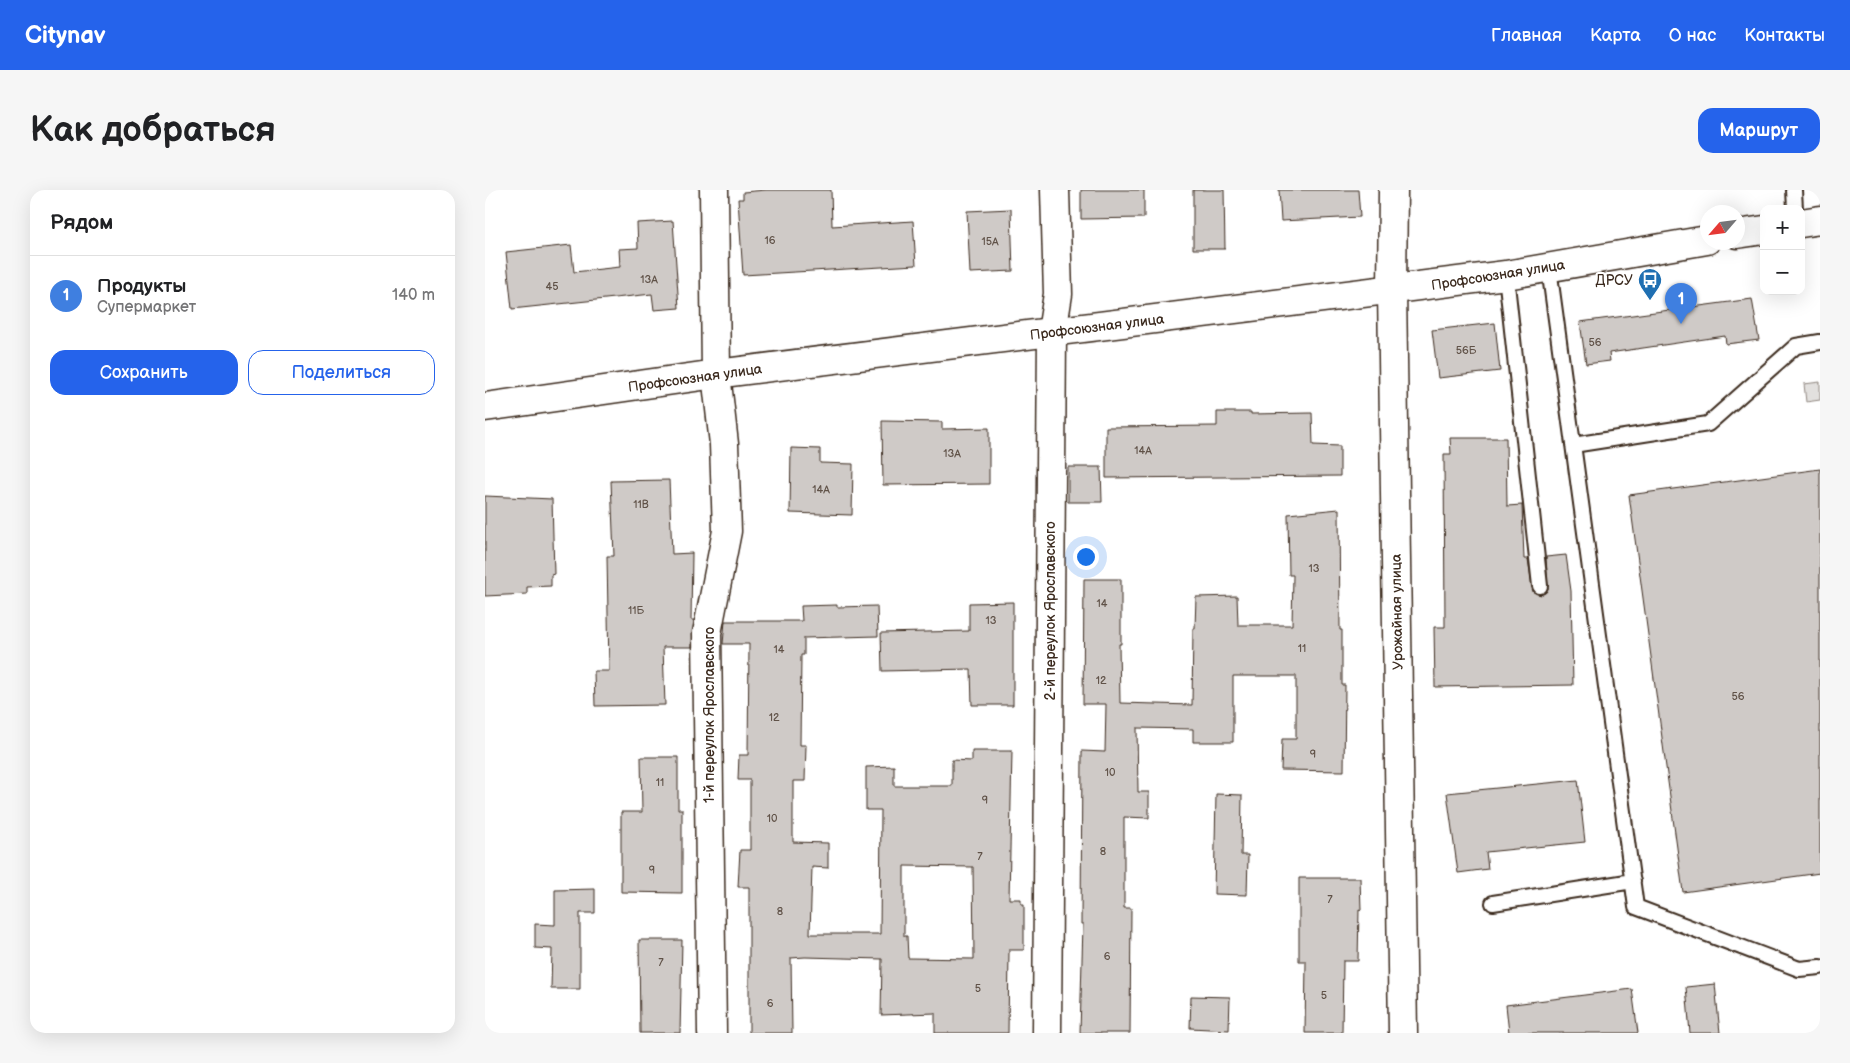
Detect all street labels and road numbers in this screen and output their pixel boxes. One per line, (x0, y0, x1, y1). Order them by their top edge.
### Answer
street label: Профсоюзная улица (1430, 256, 1567, 294)
street label: Профсоюзная улица (1029, 310, 1166, 344)
street label: Профсоюзная улица (627, 360, 764, 396)
street label: 2-й переулок Ярославского (1042, 522, 1059, 700)
street label: Урожайная улица (1387, 553, 1407, 670)
street label: 1-й переулок Ярославского (701, 627, 718, 803)

